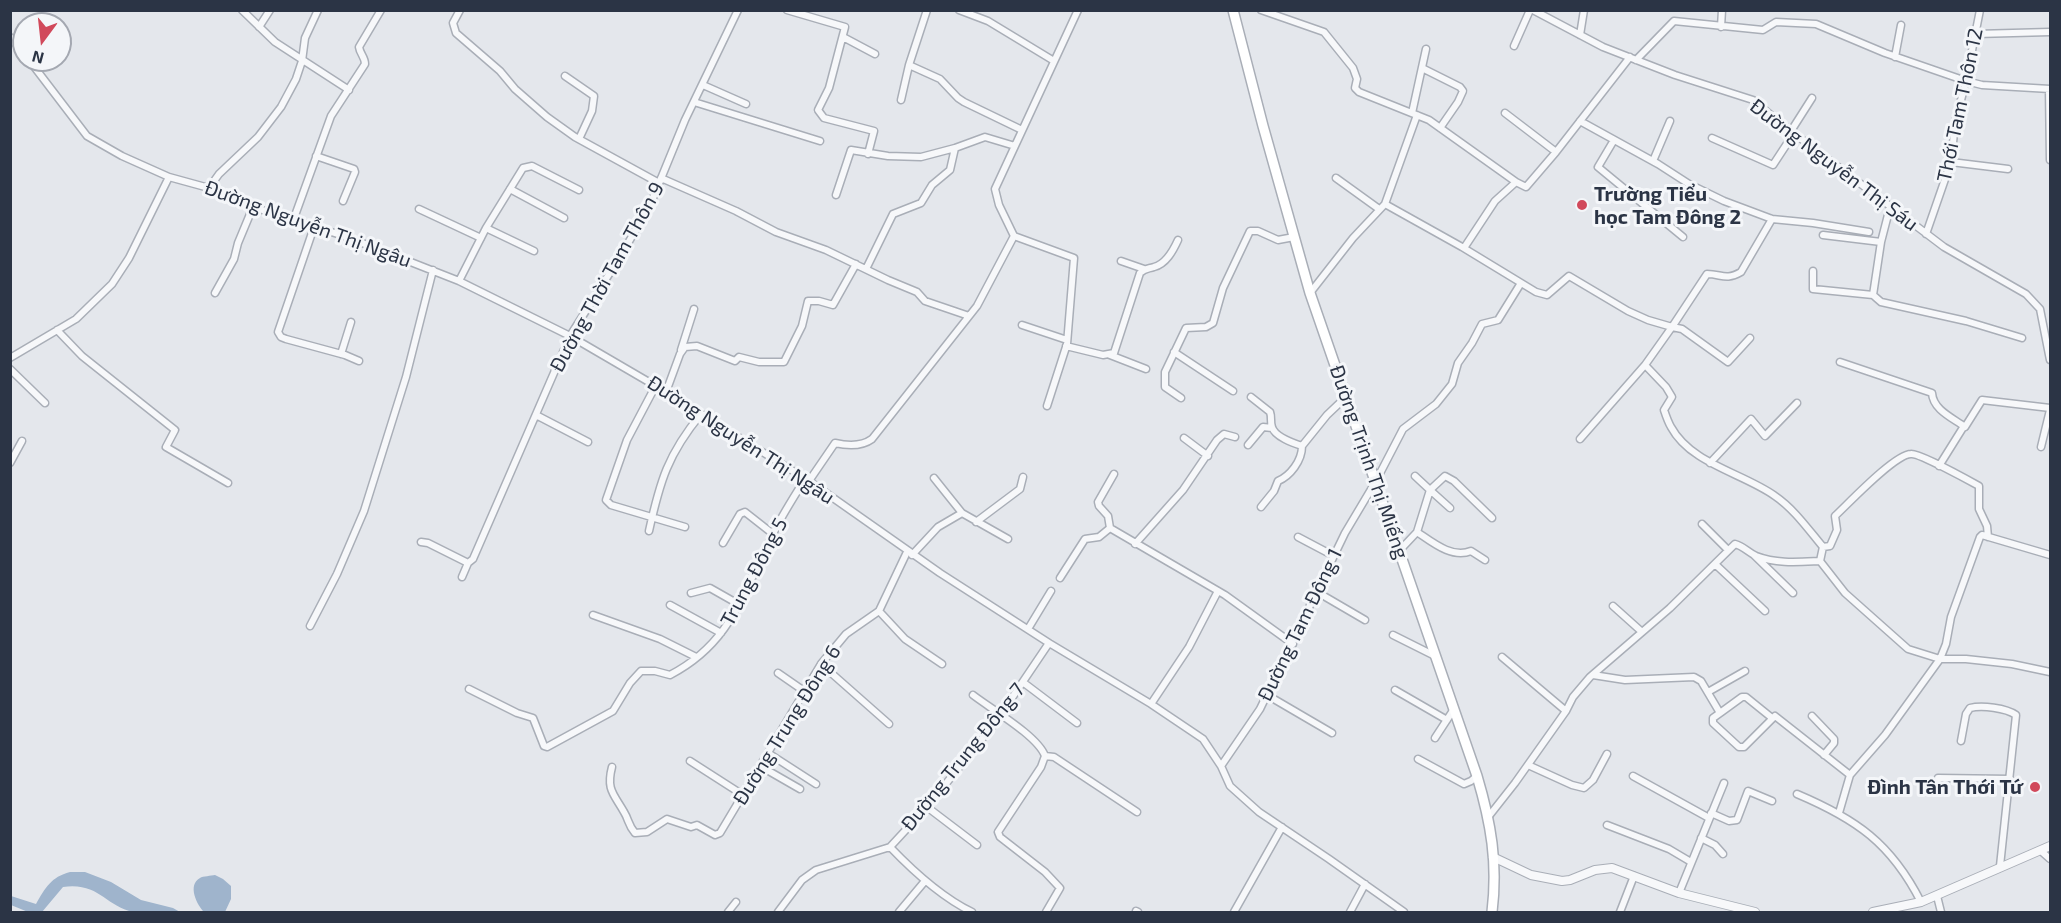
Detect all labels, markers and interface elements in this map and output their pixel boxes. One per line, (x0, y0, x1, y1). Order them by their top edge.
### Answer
north arrow (12, 12, 72, 72)
street label: Thới Tam Thôn 12 (1932, 26, 1988, 184)
text: N (30, 47, 46, 69)
street label: Đường Nguyễn Thị Sáu (1745, 94, 1923, 236)
street label: Đường Nguyễn Thị Ngâu (201, 175, 415, 273)
street label: Đường Thời Tam Thôn 9 (545, 178, 669, 376)
place label: Trường Tiểu học Tam Đông 2 (1594, 182, 1741, 229)
marker: Trường Tiểu học Tam Đông 2 (1575, 198, 1589, 212)
street label: Đường Trịnh Thị Miếng (1325, 362, 1413, 562)
street label: Đường Nguyễn Thị Ngâu (643, 370, 839, 510)
street label: Trung Đông 5 (715, 514, 793, 630)
street label: Đường Tam Đông 1 (1253, 545, 1347, 705)
street label: Đường Trung Đông 6 (728, 641, 846, 809)
street label: Đường Trung Đông 7 (896, 678, 1030, 836)
place label: Đình Tân Thới Tứ (1868, 775, 2023, 799)
marker: Đình Tân Thới Tứ (2028, 780, 2042, 794)

